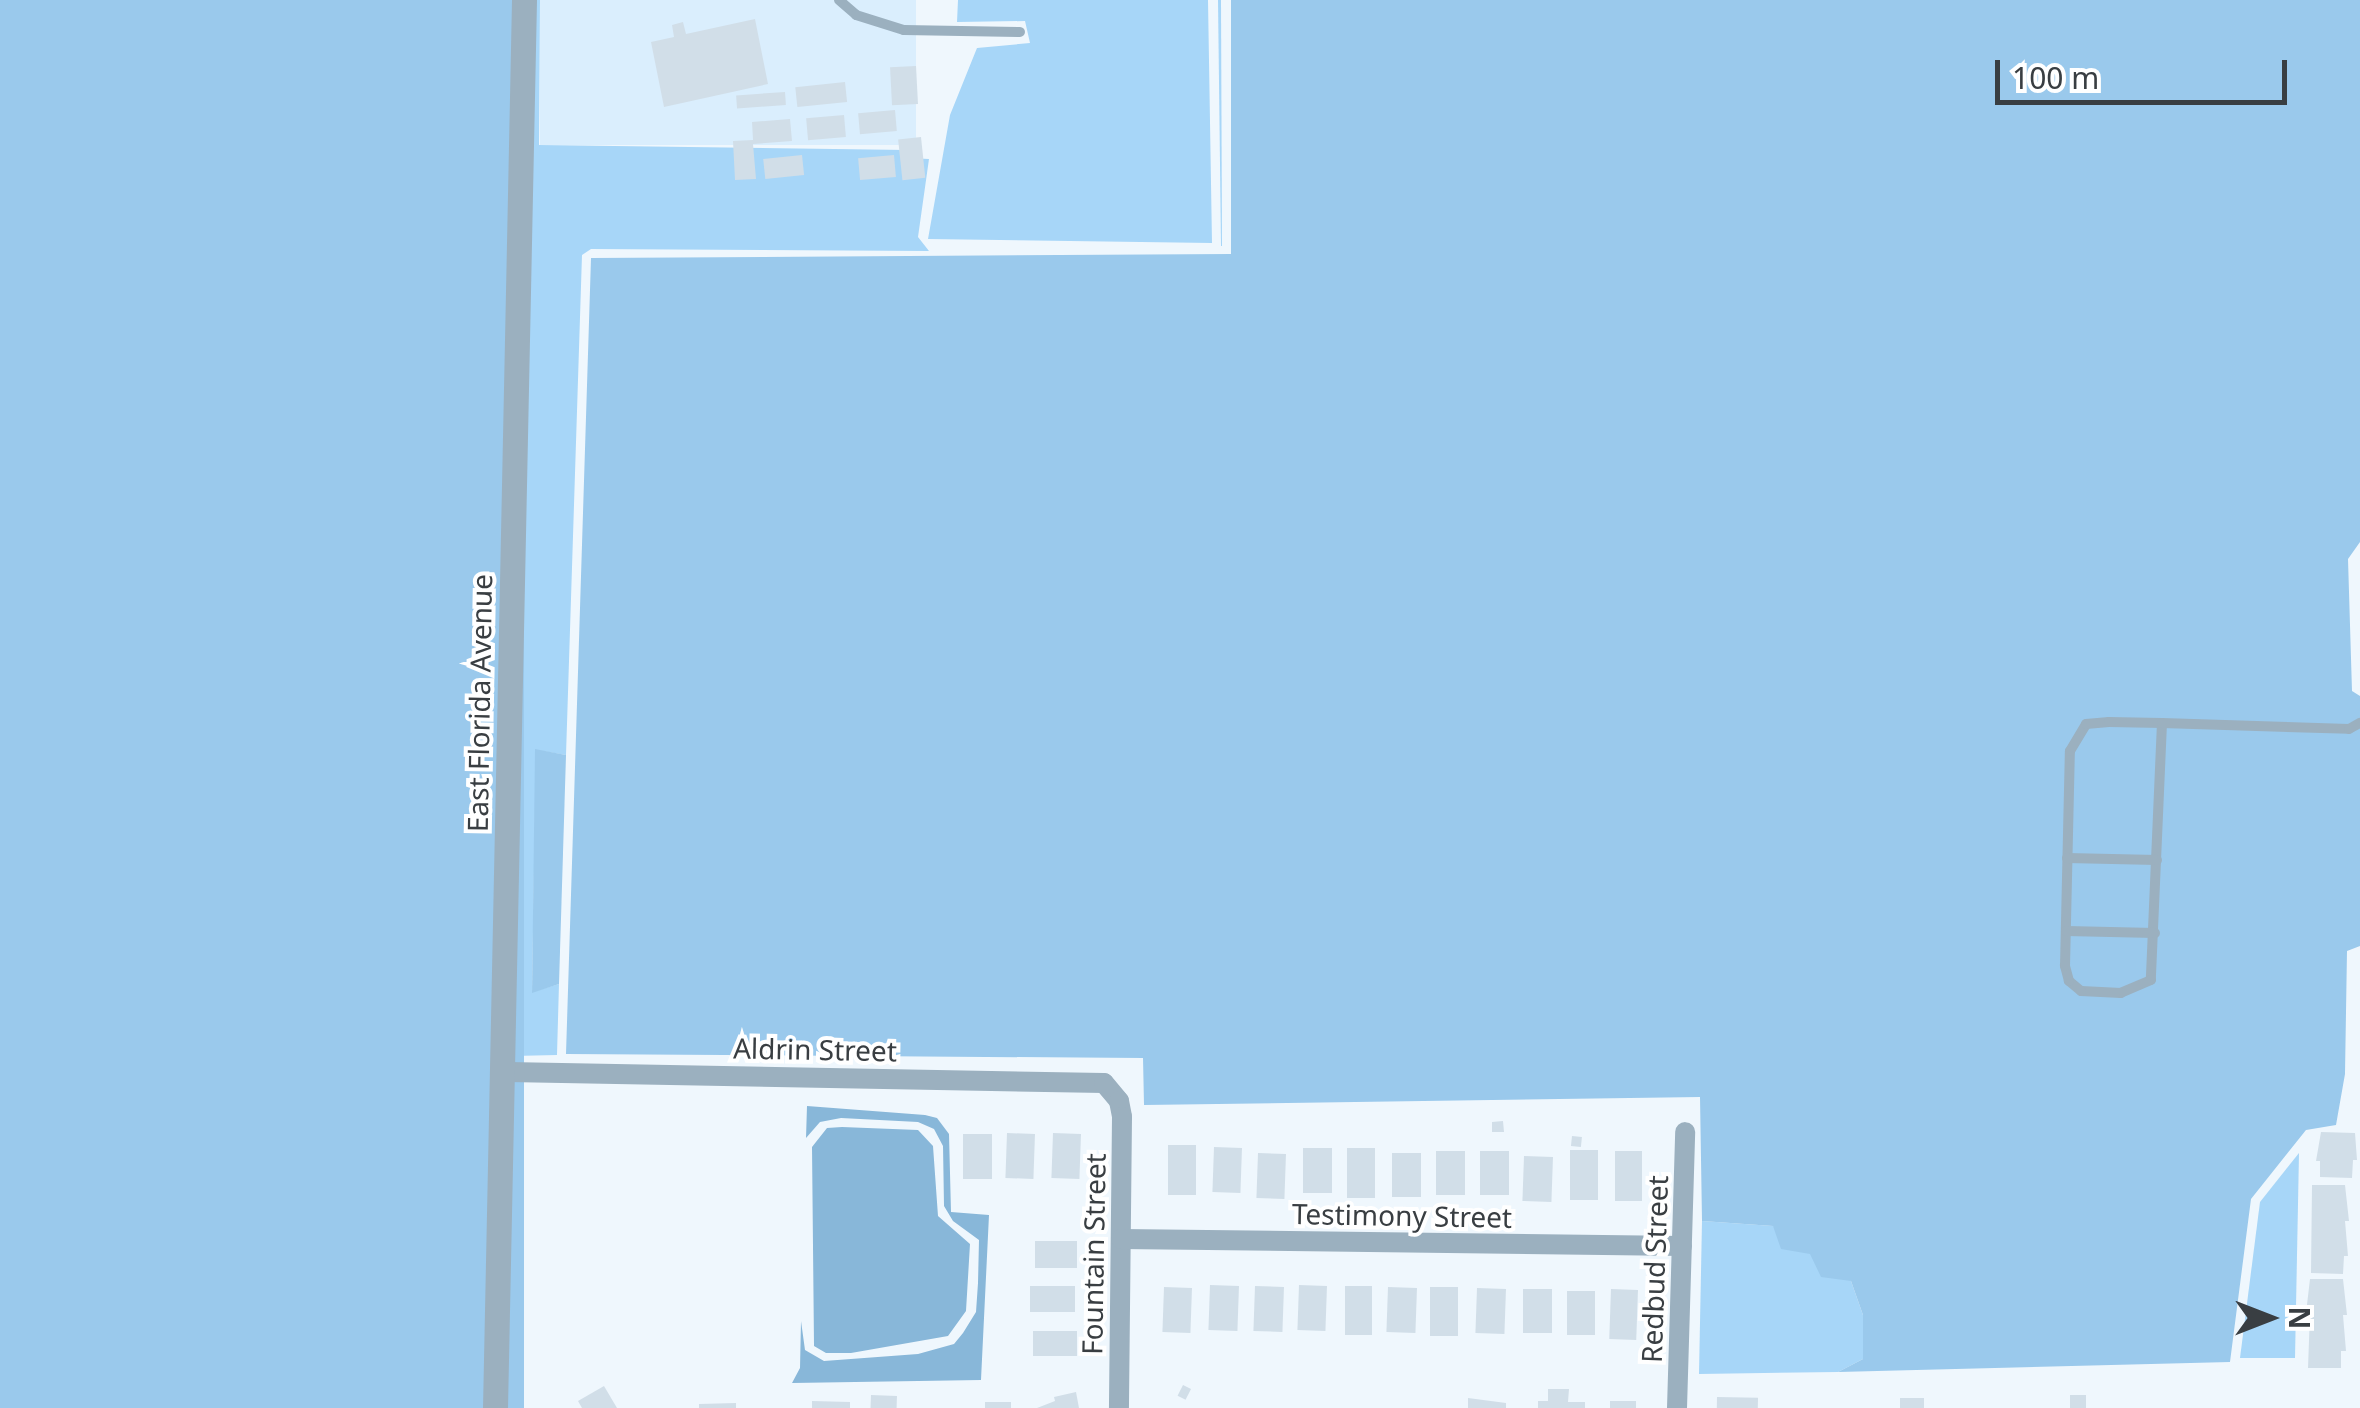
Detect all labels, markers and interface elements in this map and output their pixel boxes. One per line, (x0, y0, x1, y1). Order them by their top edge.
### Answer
scale bar (2000, 40, 2292, 102)
text: 100 m (2012, 57, 2099, 98)
street label: East Florida Avenue (460, 574, 498, 832)
street label: Aldrin Street (733, 1031, 897, 1067)
street label: Fountain Street (1074, 1153, 1112, 1355)
street label: Redbud Street (1634, 1175, 1674, 1363)
street label: Testimony Street (1292, 1196, 1512, 1234)
north arrow (2220, 1268, 2320, 1368)
text: N (2281, 1307, 2319, 1329)

